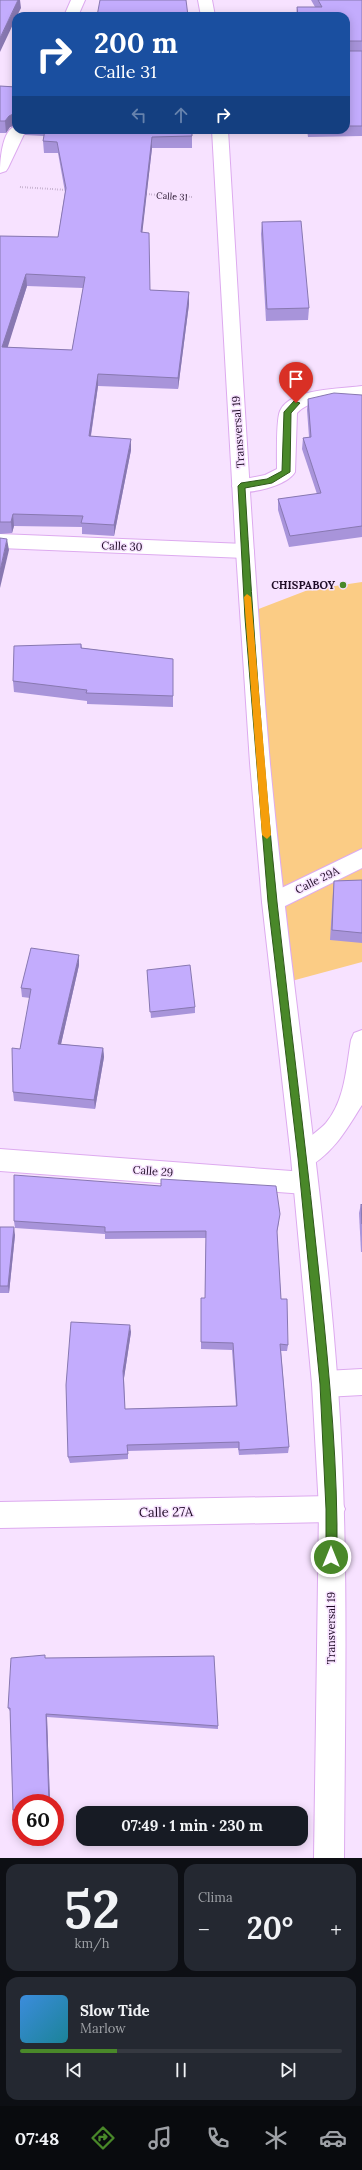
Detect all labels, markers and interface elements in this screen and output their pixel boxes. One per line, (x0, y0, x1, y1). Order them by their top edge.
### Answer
text: 200 m (94, 25, 178, 61)
icon: right (28, 28, 80, 80)
text: Calle 31 (94, 60, 157, 83)
icon: left (128, 104, 150, 126)
icon: ahead (170, 104, 192, 126)
icon: right (212, 104, 234, 126)
street label: Calle 31 (156, 189, 188, 203)
pin (279, 362, 313, 403)
icon: arrive (285, 368, 307, 390)
street label: Transversal 19 (228, 395, 248, 469)
street label: Calle 30 (101, 538, 143, 554)
place label: CHISPABOY (271, 578, 336, 592)
marker: CHISPABOY (338, 580, 348, 590)
street label: Calle 29A (293, 863, 342, 897)
street label: Calle 29 (132, 1163, 174, 1179)
street label: Calle 27A (139, 1503, 194, 1521)
position arrow (310, 1536, 352, 1578)
street label: Transversal 19 (324, 1592, 338, 1664)
speed limit sign: 60 (12, 1794, 64, 1846)
text: 07:49 · 1 min · 230 m (121, 1816, 263, 1835)
text: 52 (64, 1876, 120, 1942)
text: Clima (198, 1889, 233, 1906)
text: 20° (247, 1909, 293, 1947)
text: − (198, 1915, 210, 1943)
text: + (330, 1915, 342, 1943)
text: km/h (74, 1935, 110, 1952)
text: Slow Tide (80, 2001, 150, 2020)
text: Marlow (80, 2020, 126, 2037)
icon: previous (63, 2059, 85, 2081)
icon: pause (170, 2059, 192, 2081)
icon: next (277, 2059, 299, 2081)
icon: directions (89, 2124, 117, 2152)
icon: music (146, 2124, 174, 2152)
icon: phone (204, 2124, 232, 2152)
icon: climate (262, 2124, 290, 2152)
icon: car (319, 2124, 347, 2152)
text: 07:48 (15, 2127, 59, 2150)

